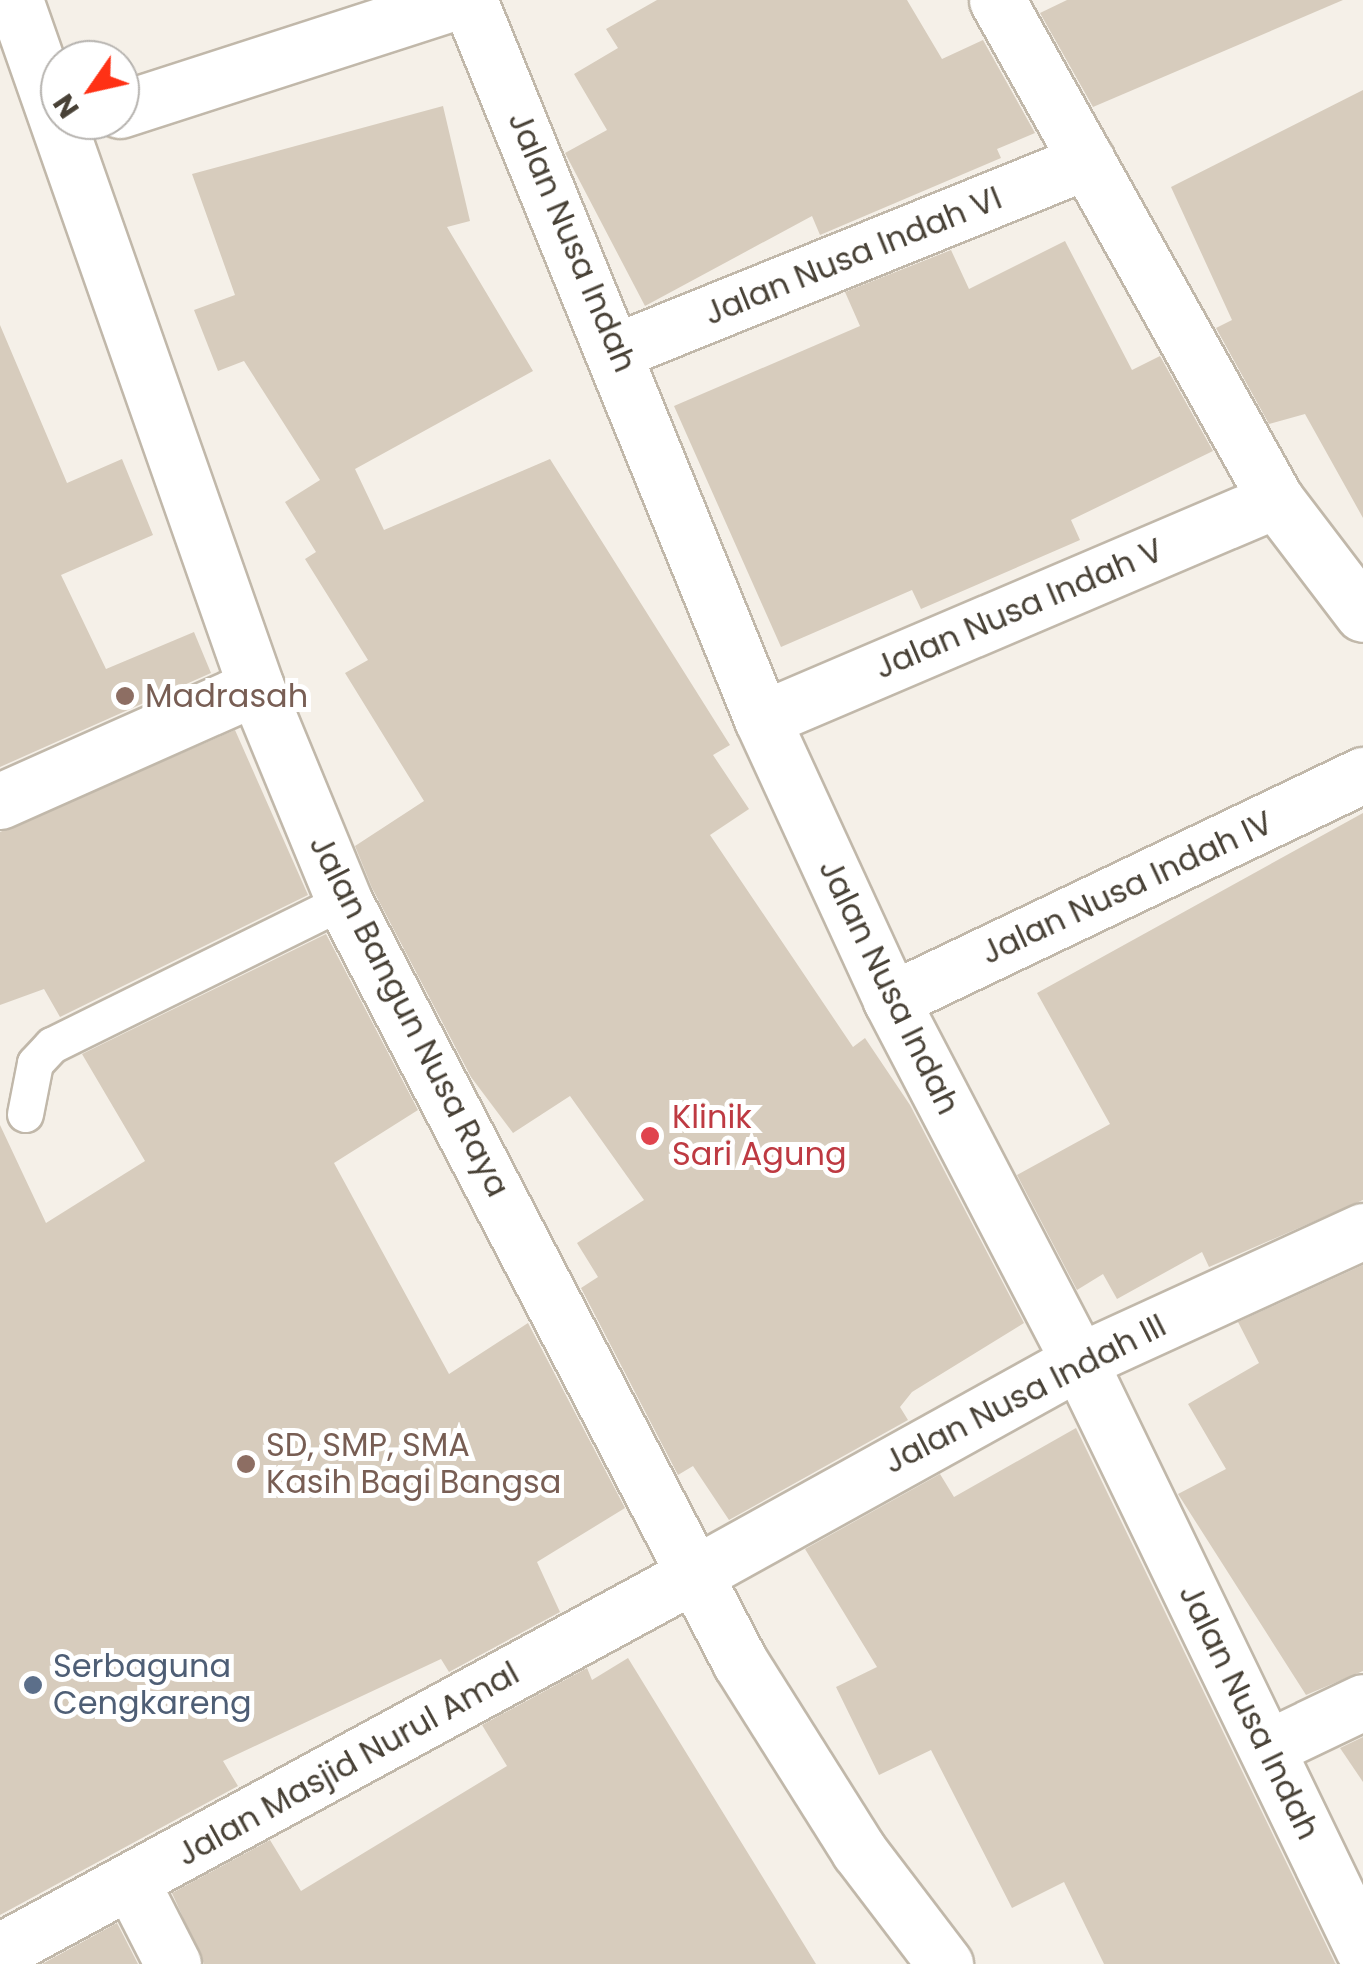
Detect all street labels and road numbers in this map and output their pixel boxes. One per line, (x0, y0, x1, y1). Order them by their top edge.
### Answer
street label: Jalan Nusa Indah (500, 106, 644, 378)
street label: Jalan Nusa Indah VI (699, 179, 1007, 333)
street label: Jalan Nusa Indah V (869, 531, 1169, 687)
street label: Jalan Nusa Indah IV (975, 804, 1279, 972)
street label: Jalan Bangun Nusa Raya (301, 829, 517, 1203)
street label: Jalan Nusa Indah (811, 853, 967, 1121)
street label: Jalan Nusa Indah III (878, 1306, 1172, 1482)
street label: Jalan Nusa Indah (1171, 1578, 1327, 1846)
street label: Jalan Masjid Nurul Amal (170, 1654, 526, 1874)

